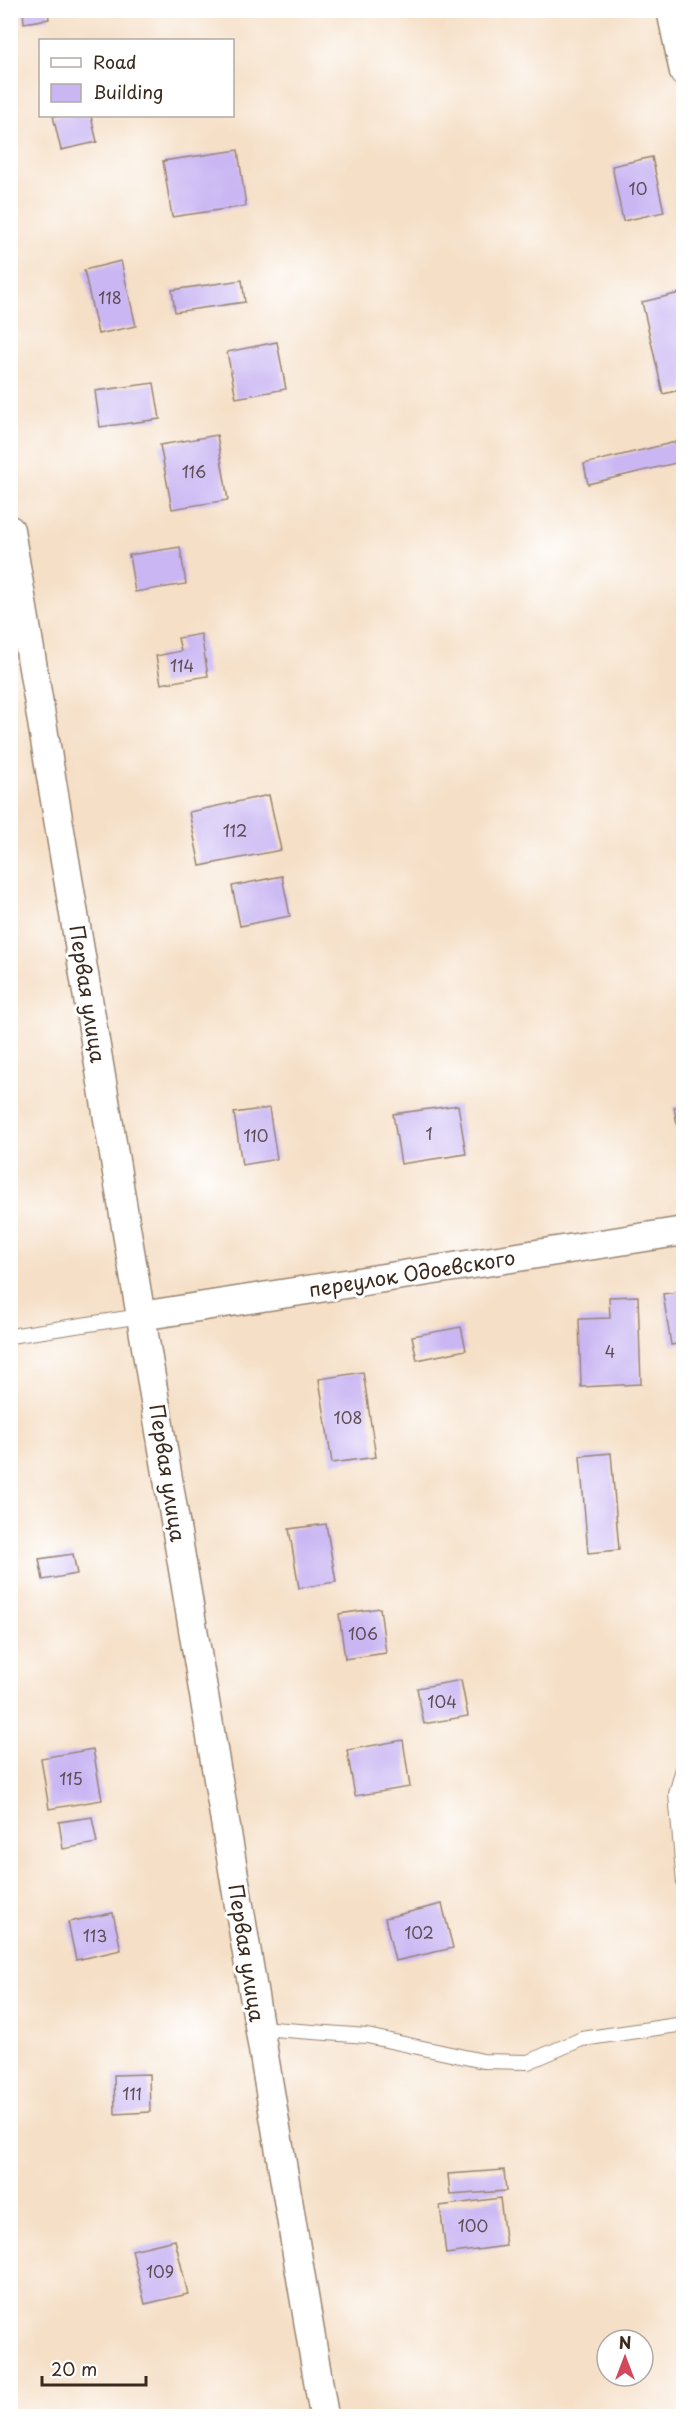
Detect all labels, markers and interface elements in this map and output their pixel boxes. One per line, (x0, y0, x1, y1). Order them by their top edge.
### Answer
legend (39, 39, 234, 117)
text: Road (93, 48, 137, 75)
text: Building (93, 78, 163, 105)
house number: 10 (629, 176, 647, 200)
house number: 118 (98, 285, 122, 309)
house number: 116 (182, 459, 206, 483)
house number: 114 (170, 653, 194, 677)
house number: 112 (223, 818, 247, 842)
street label: Первая улица (62, 923, 114, 1065)
house number: 1 (425, 1121, 433, 1145)
house number: 110 (243, 1123, 269, 1147)
street label: переулок Одоевского (306, 1242, 517, 1304)
house number: 4 (605, 1339, 615, 1363)
street label: Первая улица (142, 1402, 194, 1544)
house number: 108 (334, 1405, 362, 1429)
house number: 106 (348, 1621, 378, 1645)
house number: 104 (427, 1689, 457, 1713)
house number: 115 (59, 1766, 83, 1790)
street label: Первая улица (221, 1882, 273, 2024)
house number: 102 (404, 1920, 434, 1944)
house number: 113 (83, 1923, 107, 1947)
house number: 111 (122, 2081, 142, 2105)
house number: 100 (458, 2213, 488, 2237)
house number: 109 (146, 2259, 174, 2283)
north arrow (595, 2328, 655, 2388)
text: N (619, 2330, 631, 2354)
scale bar (42, 2349, 146, 2387)
text: 20 m (51, 2355, 97, 2382)

